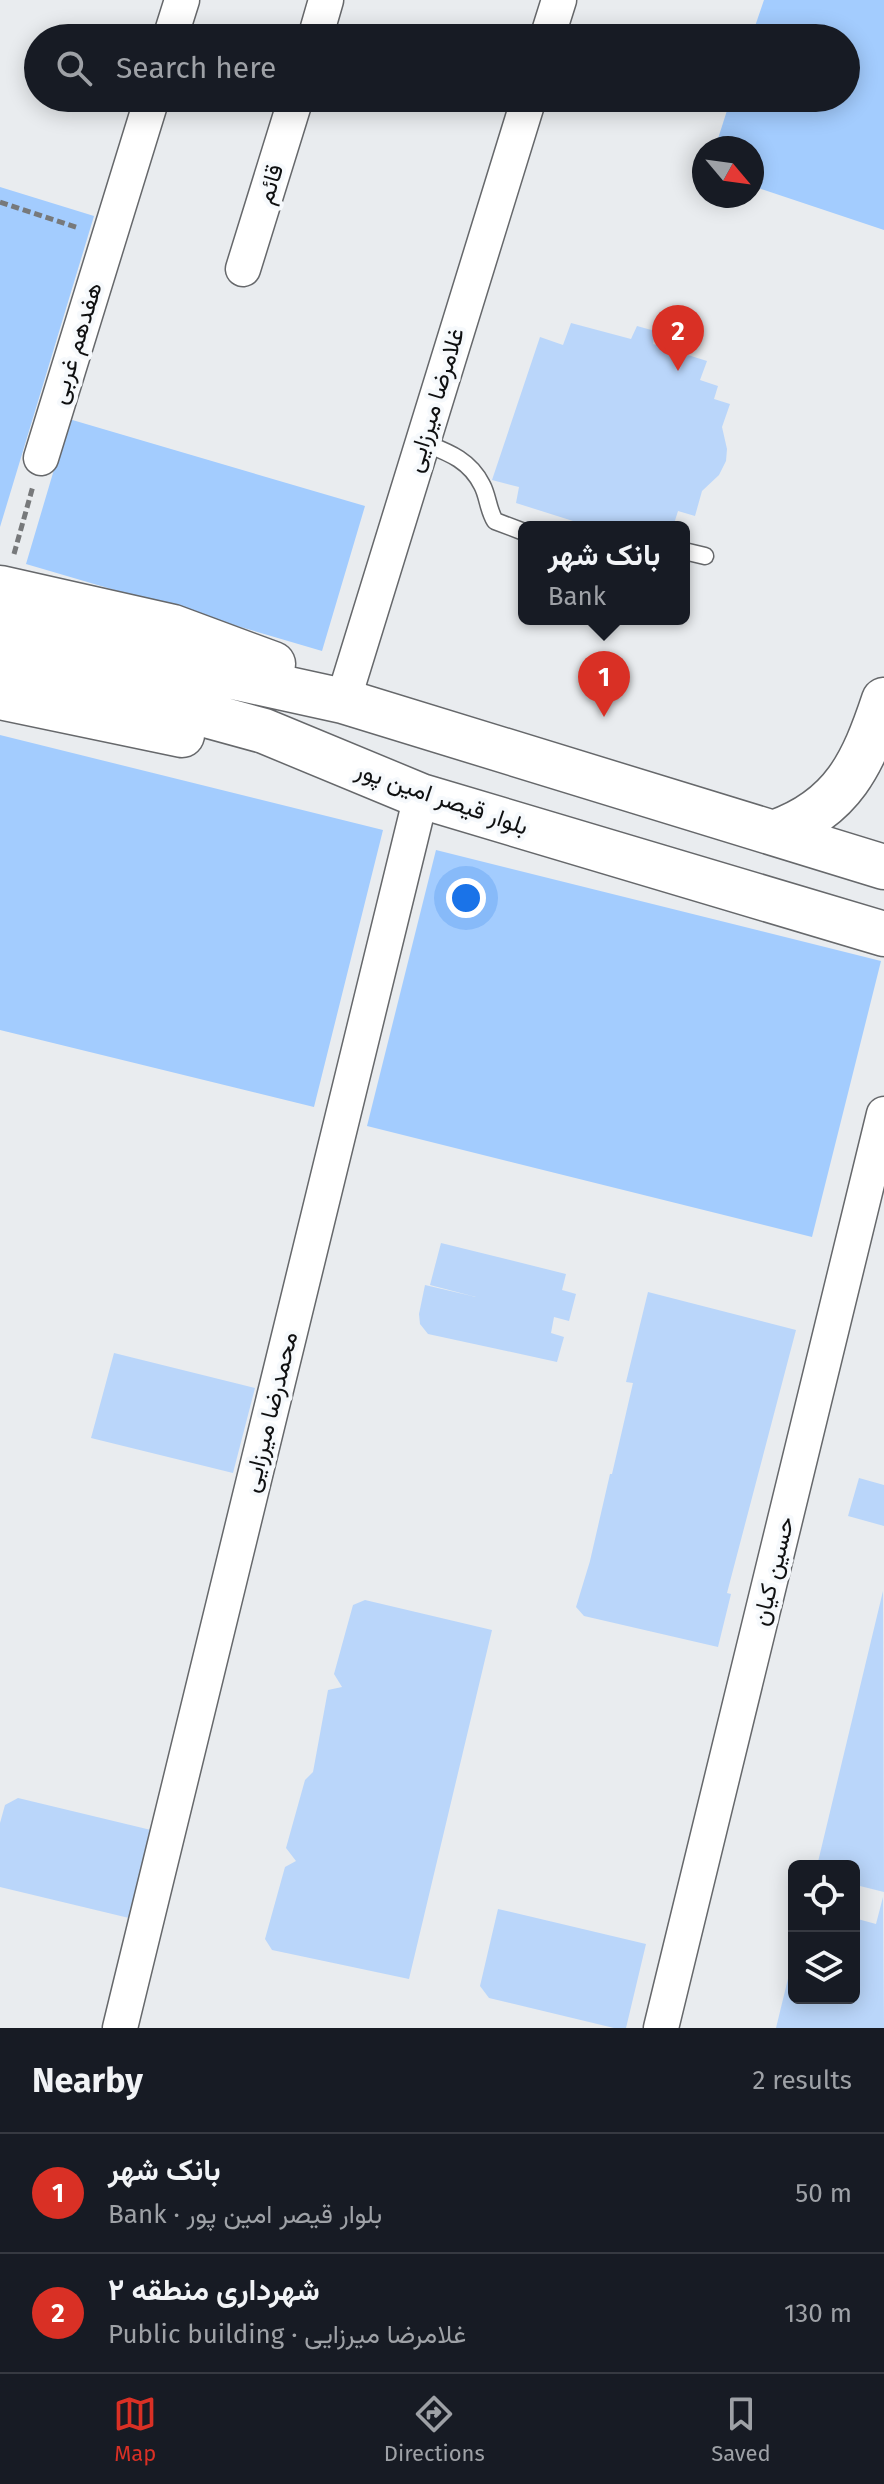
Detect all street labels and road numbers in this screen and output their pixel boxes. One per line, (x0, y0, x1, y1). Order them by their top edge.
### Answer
street label: قائم (251, 161, 291, 208)
street label: هفدهم غربی (44, 279, 110, 408)
street label: غلامرضا میرزایی (400, 324, 471, 476)
street label: بلوار قیصر امین پور (350, 755, 532, 843)
street label: محمدرضا میرزایی (237, 1329, 304, 1495)
street label: حسین کیان (746, 1514, 800, 1628)

